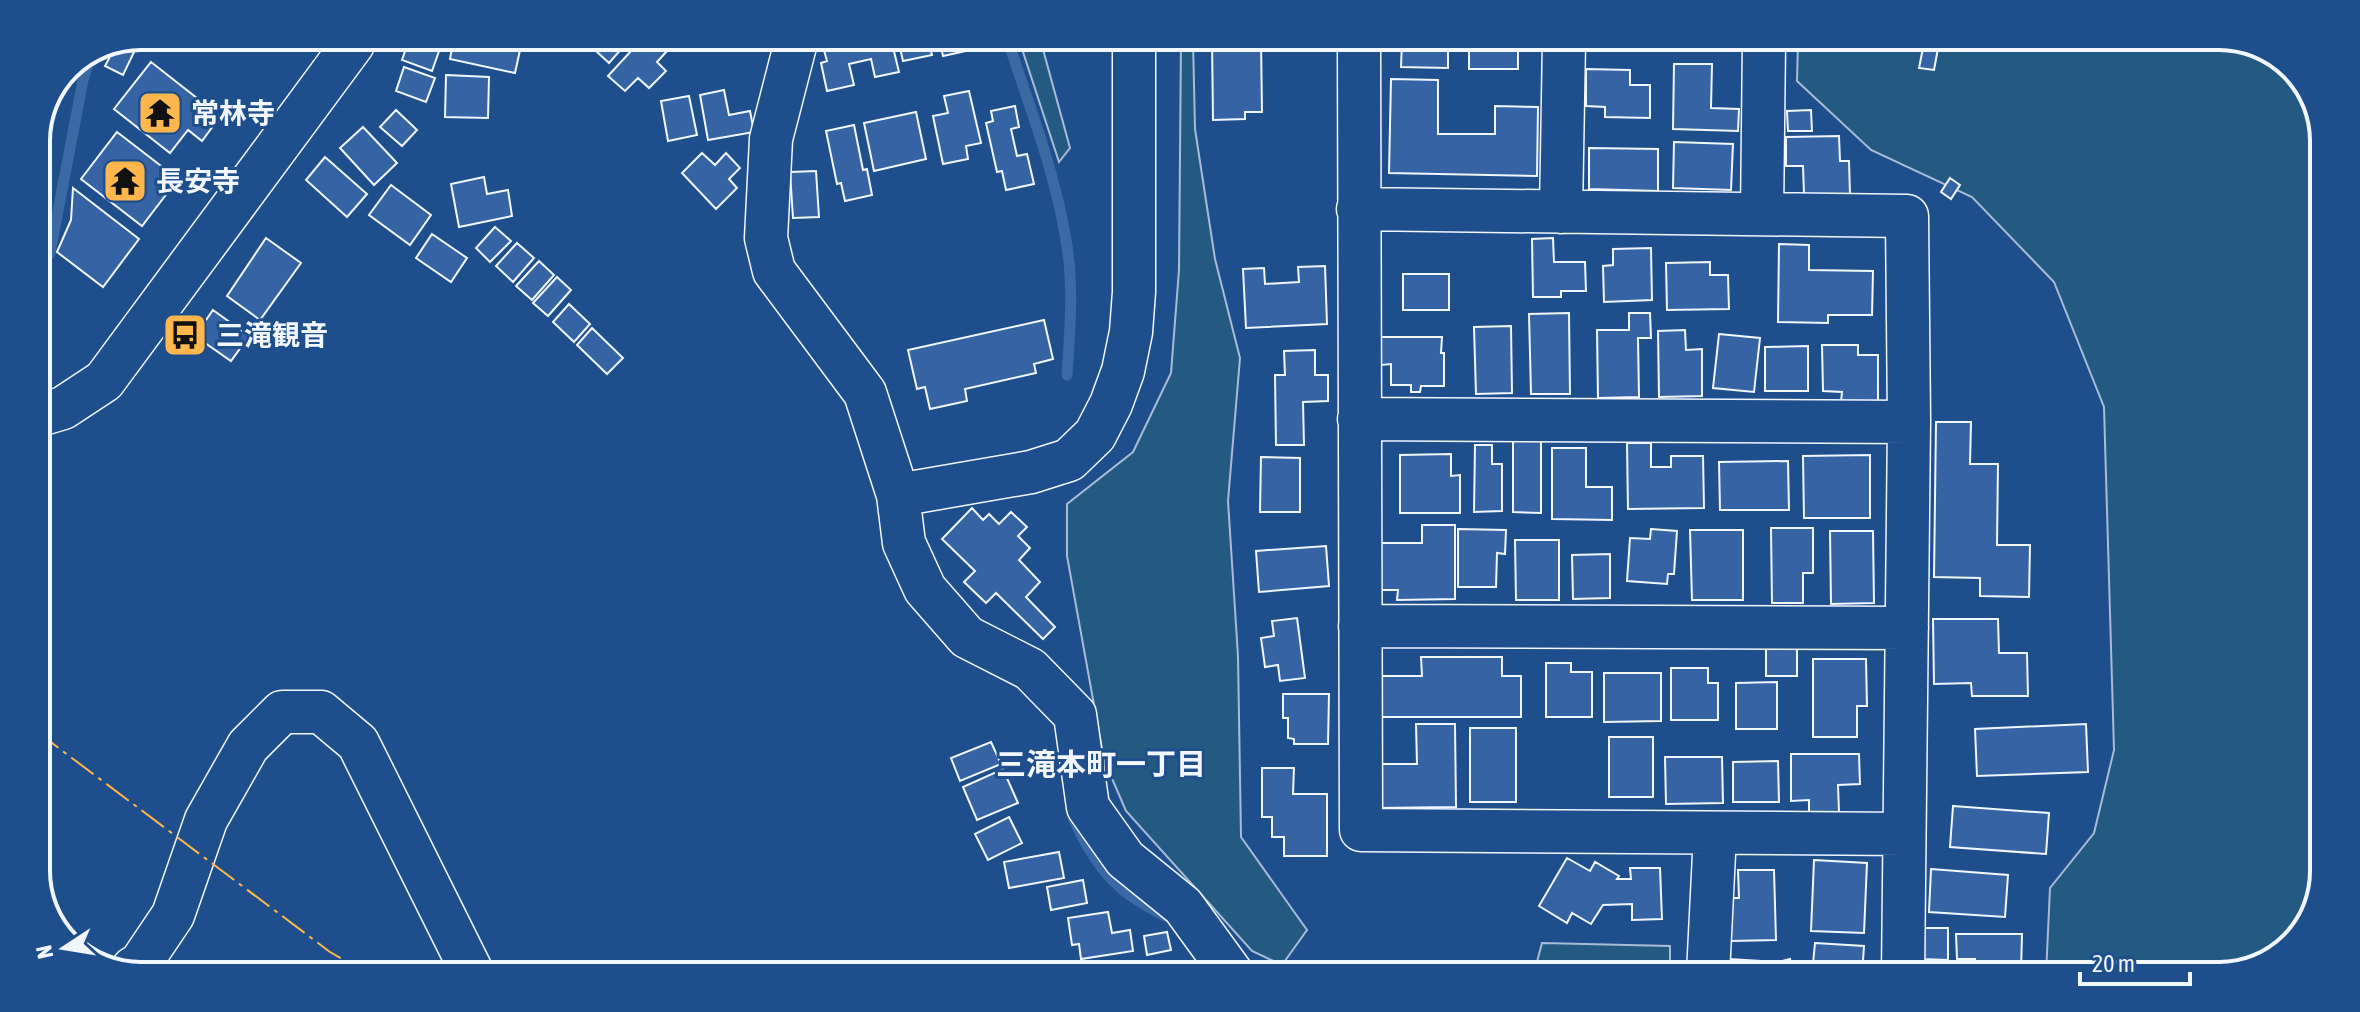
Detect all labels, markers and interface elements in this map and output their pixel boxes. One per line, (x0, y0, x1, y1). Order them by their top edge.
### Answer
temple icon: 常林寺 (136, 89, 184, 137)
place label: 常林寺 (191, 97, 275, 129)
temple icon: 長安寺 (101, 157, 149, 205)
place label: 長安寺 (156, 165, 240, 197)
bus stop icon: 三滝観音 (161, 311, 209, 359)
place label: 三滝観音 (216, 319, 328, 351)
district label: 三滝本町一丁目 (996, 747, 1206, 781)
north arrow (24, 908, 104, 988)
scale bar (2080, 936, 2190, 986)
text: N (30, 943, 59, 961)
text: 20 m (2092, 950, 2135, 977)

